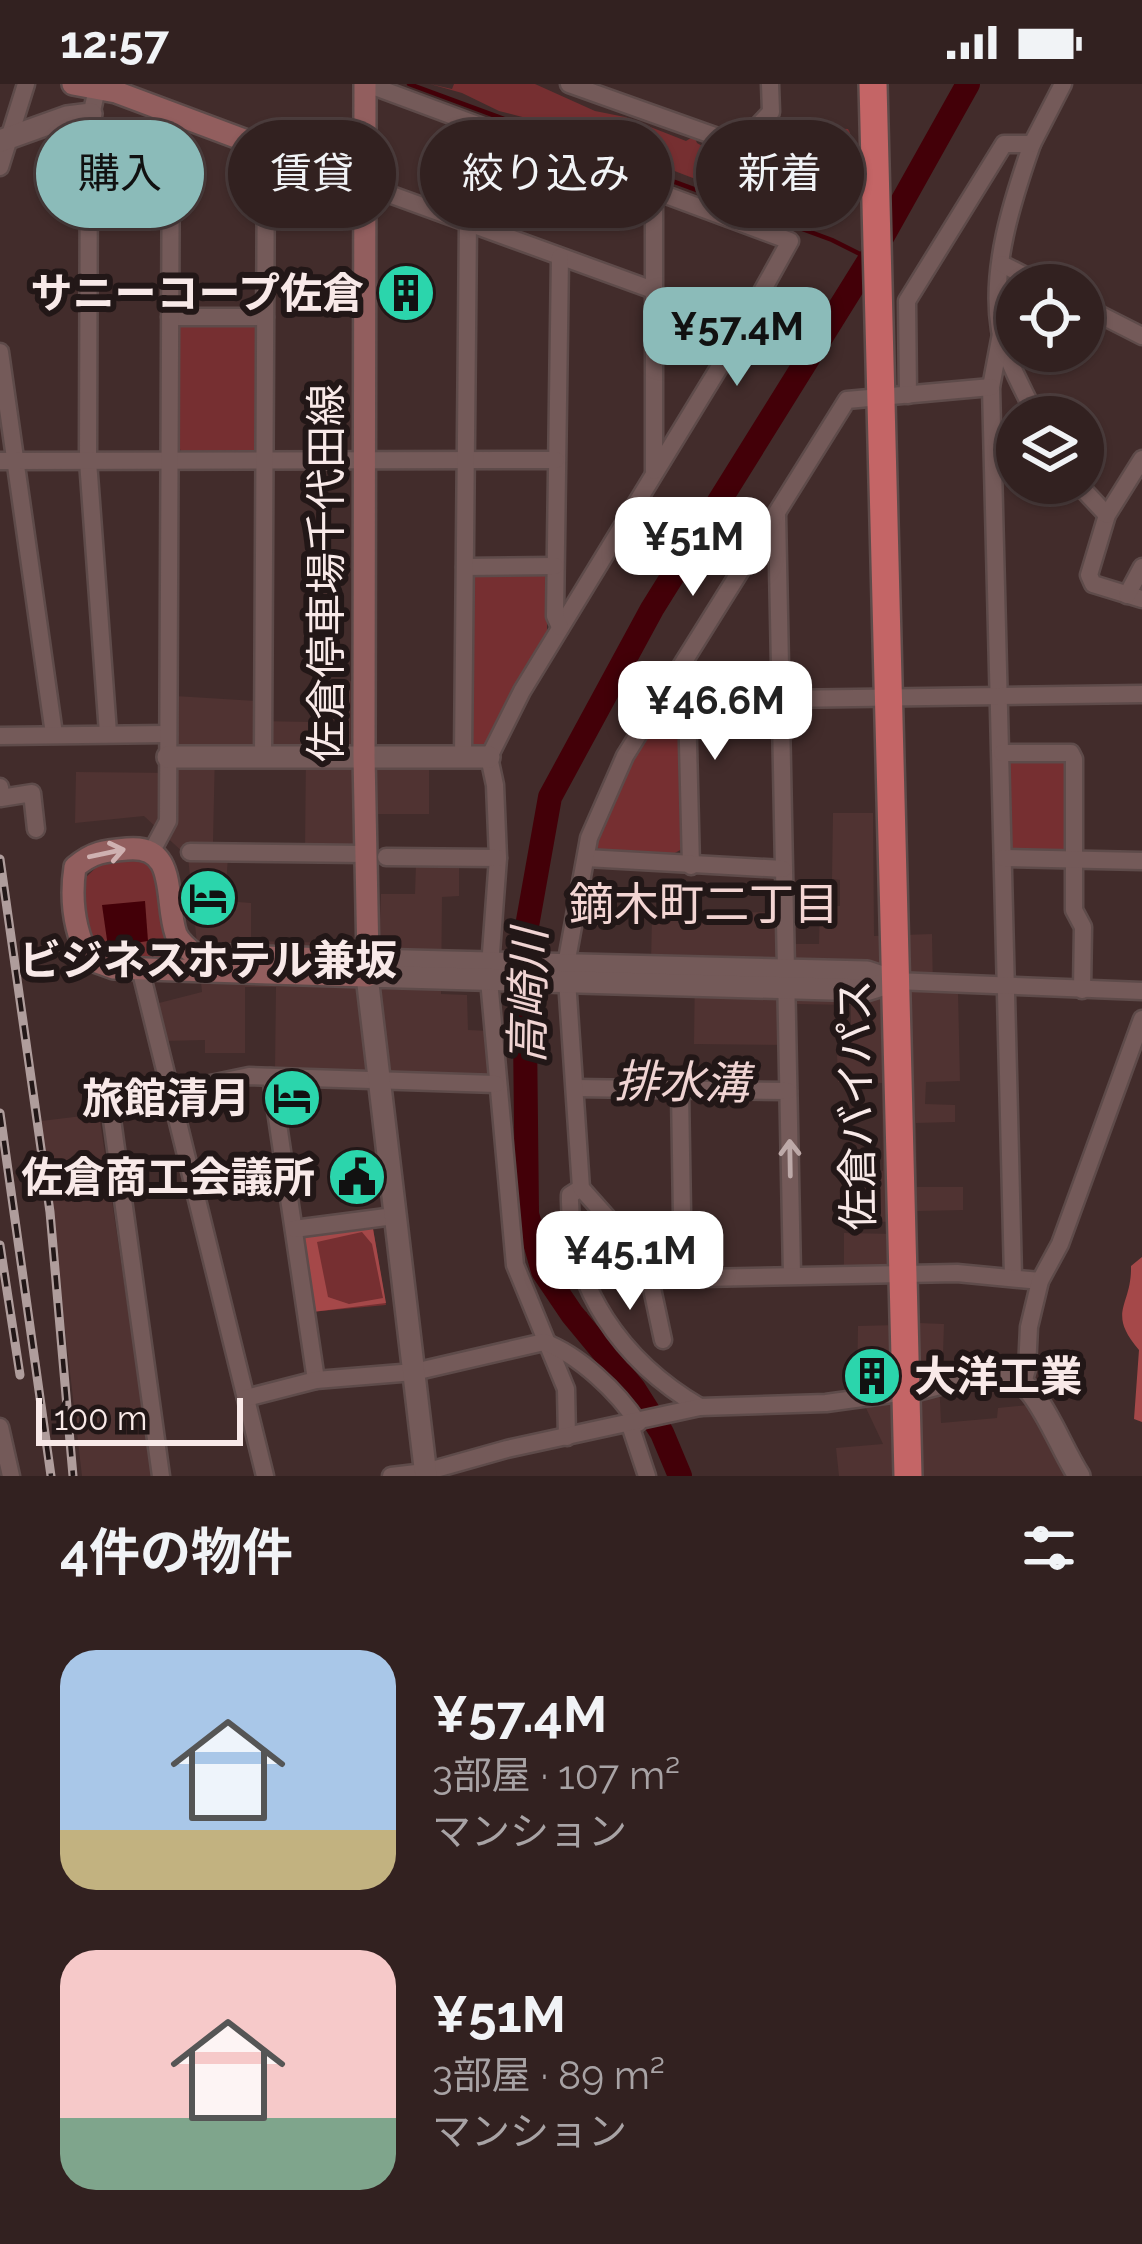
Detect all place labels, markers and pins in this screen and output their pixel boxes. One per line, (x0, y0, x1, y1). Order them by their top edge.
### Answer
building icon: サニーコープ佐倉 (375, 262, 437, 324)
place label: サニーコープ佐倉 (31, 269, 364, 318)
pin: ¥57.4M (639, 287, 835, 389)
pin: ¥51M (622, 497, 764, 599)
pin: ¥46.6M (617, 661, 813, 763)
hotel icon: ビジネスホテル兼坂 (177, 867, 239, 929)
place label: ビジネスホテル兼坂 (19, 936, 397, 985)
hotel icon: 旅館清月 (261, 1067, 323, 1129)
place label: 旅館清月 (82, 1074, 250, 1123)
public building icon: 佐倉商工会議所 (326, 1146, 388, 1208)
place label: 佐倉商工会議所 (21, 1153, 315, 1202)
pin: ¥45.1M (532, 1211, 728, 1313)
building icon: 大洋工業 (841, 1345, 903, 1407)
place label: 大洋工業 (914, 1352, 1082, 1401)

